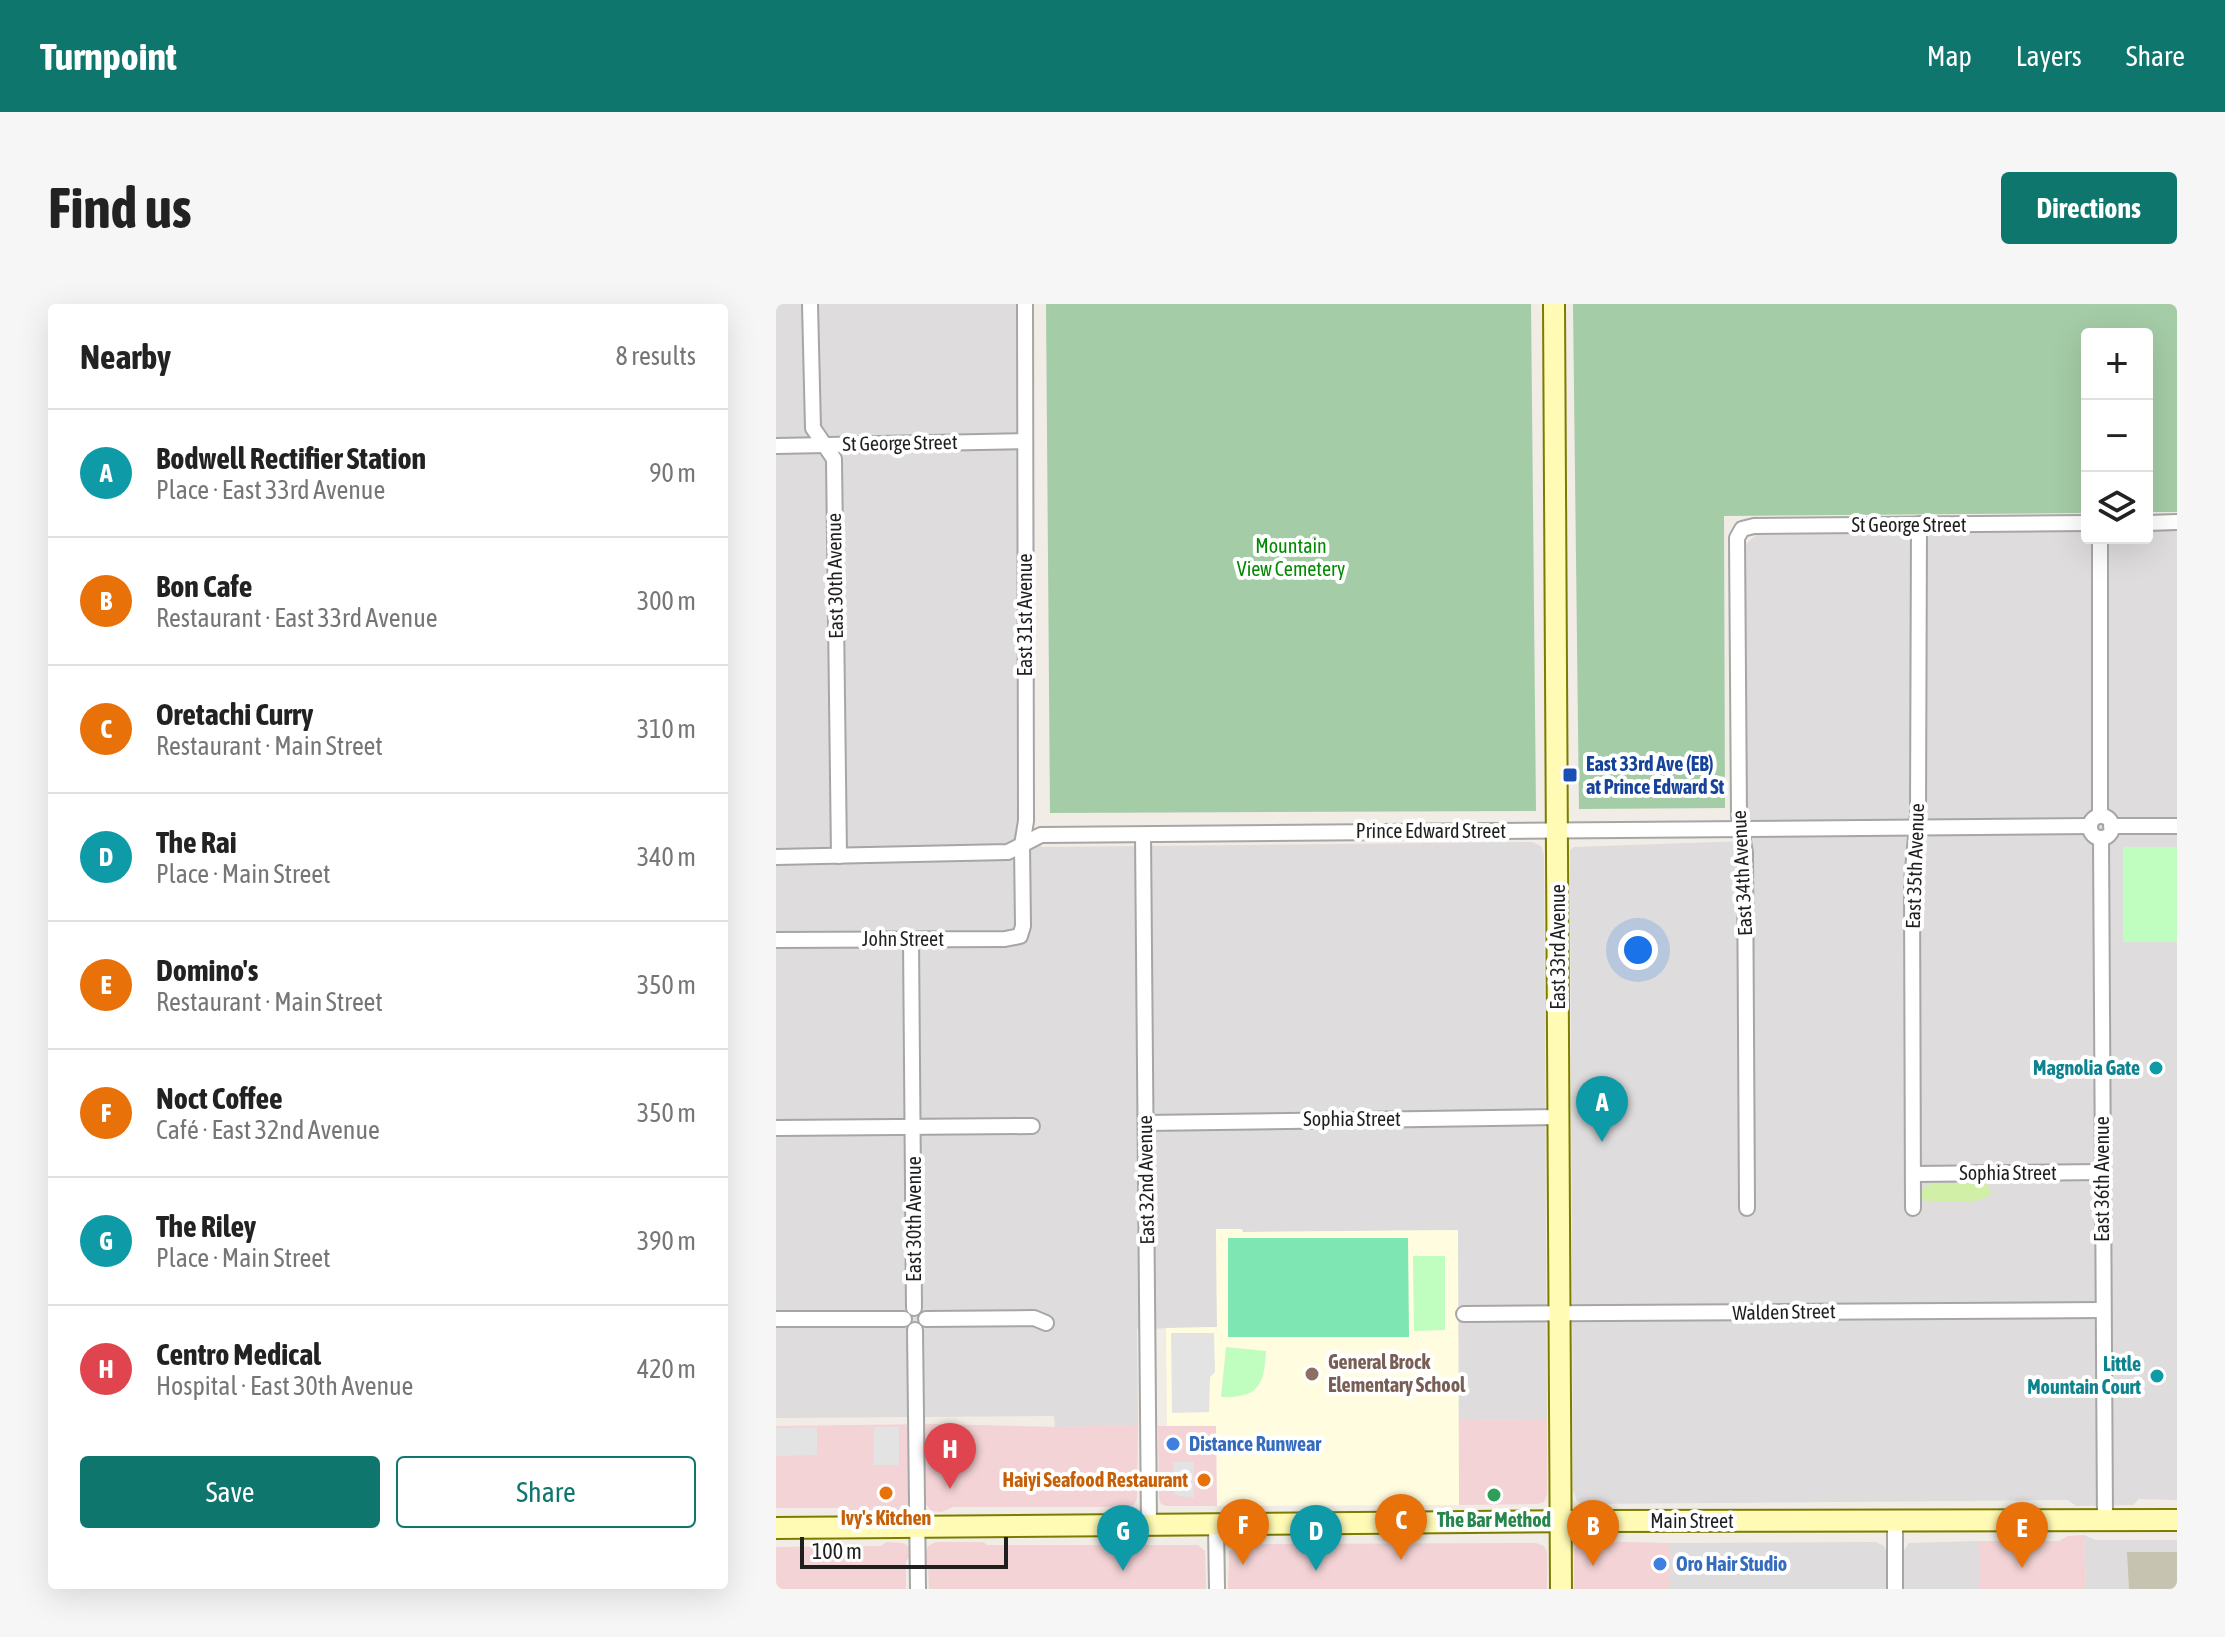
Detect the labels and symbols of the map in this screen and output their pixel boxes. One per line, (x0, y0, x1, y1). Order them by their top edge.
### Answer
street label: St George Street (842, 430, 958, 455)
street label: East 30th Avenue (822, 513, 847, 639)
street label: St George Street (1851, 513, 1967, 536)
park label: Mountain View Cemetery (1237, 534, 1345, 580)
street label: East 31st Avenue (1013, 553, 1036, 677)
place label: East 33rd Ave (EB) at Prince Edward St (1586, 752, 1725, 798)
marker: East 33rd Ave (EB) at Prince Edward St (1561, 766, 1579, 784)
street label: East 35th Avenue (1901, 803, 1928, 929)
street label: East 34th Avenue (1727, 810, 1756, 936)
street label: Prince Edward Street (1356, 819, 1506, 842)
street label: East 33rd Avenue (1546, 884, 1569, 1010)
street label: John Street (862, 927, 944, 950)
your location (1618, 930, 1658, 970)
place label: Magnolia Gate (2033, 1056, 2140, 1079)
marker: Magnolia Gate (2147, 1059, 2165, 1077)
pin: A (1576, 1076, 1628, 1142)
street label: Sophia Street (1303, 1107, 1401, 1130)
street label: East 32nd Avenue (1133, 1115, 1158, 1245)
street label: East 36th Avenue (2090, 1116, 2113, 1242)
street label: East 30th Avenue (902, 1156, 925, 1282)
street label: Sophia Street (1959, 1161, 2057, 1184)
street label: Walden Street (1732, 1299, 1836, 1324)
place label: General Brock Elementary School (1328, 1350, 1466, 1396)
place label: Little Mountain Court (2027, 1352, 2141, 1398)
marker: General Brock Elementary School (1303, 1365, 1321, 1383)
marker: Little Mountain Court (2148, 1367, 2166, 1385)
pin: H (924, 1423, 976, 1489)
place label: Distance Runwear (1189, 1432, 1322, 1455)
marker: Distance Runwear (1164, 1435, 1182, 1453)
place label: Haiyi Seafood Restaurant (1002, 1468, 1188, 1491)
marker: Haiyi Seafood Restaurant (1195, 1471, 1213, 1489)
marker: Ivy's Kitchen (877, 1484, 895, 1502)
marker: The Bar Method (1485, 1486, 1503, 1504)
pin: C (1375, 1494, 1427, 1560)
pin: F (1217, 1499, 1269, 1565)
pin: B (1567, 1500, 1619, 1566)
pin: E (1996, 1502, 2048, 1568)
pin: G (1097, 1505, 1149, 1571)
pin: D (1290, 1505, 1342, 1571)
place label: Ivy's Kitchen (841, 1506, 931, 1529)
place label: The Bar Method (1437, 1508, 1551, 1531)
street label: Main Street (1650, 1509, 1734, 1532)
scale bar (800, 1533, 1008, 1569)
place label: Oro Hair Studio (1676, 1552, 1787, 1575)
marker: Oro Hair Studio (1651, 1555, 1669, 1573)

